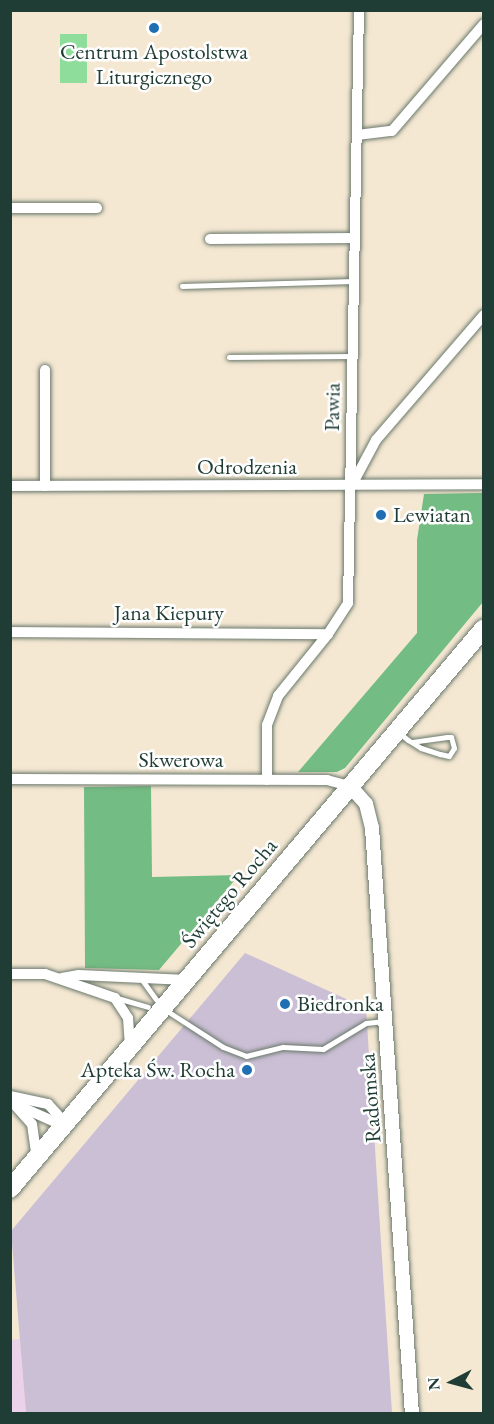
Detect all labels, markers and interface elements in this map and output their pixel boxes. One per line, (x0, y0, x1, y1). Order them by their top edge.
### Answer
marker: Centrum Apostolstwa Liturgicznego (147, 21, 161, 35)
place label: Centrum Apostolstwa Liturgicznego (60, 38, 248, 90)
street label: Pawia (318, 382, 346, 432)
street label: Odrodzenia (197, 454, 297, 480)
place label: Lewiatan (393, 502, 471, 528)
marker: Lewiatan (374, 508, 388, 522)
street label: Jana Kiepury (114, 600, 224, 626)
street label: Skwerowa (138, 747, 224, 773)
street label: Świętego Rocha (175, 833, 283, 953)
place label: Biedronka (297, 991, 384, 1017)
marker: Biedronka (278, 997, 292, 1011)
street label: Radomska (354, 1052, 386, 1144)
place label: Apteka Św. Rocha (81, 1057, 235, 1083)
marker: Apteka Św. Rocha (240, 1063, 254, 1077)
north arrow (422, 1352, 482, 1412)
text: N (422, 1376, 445, 1391)

